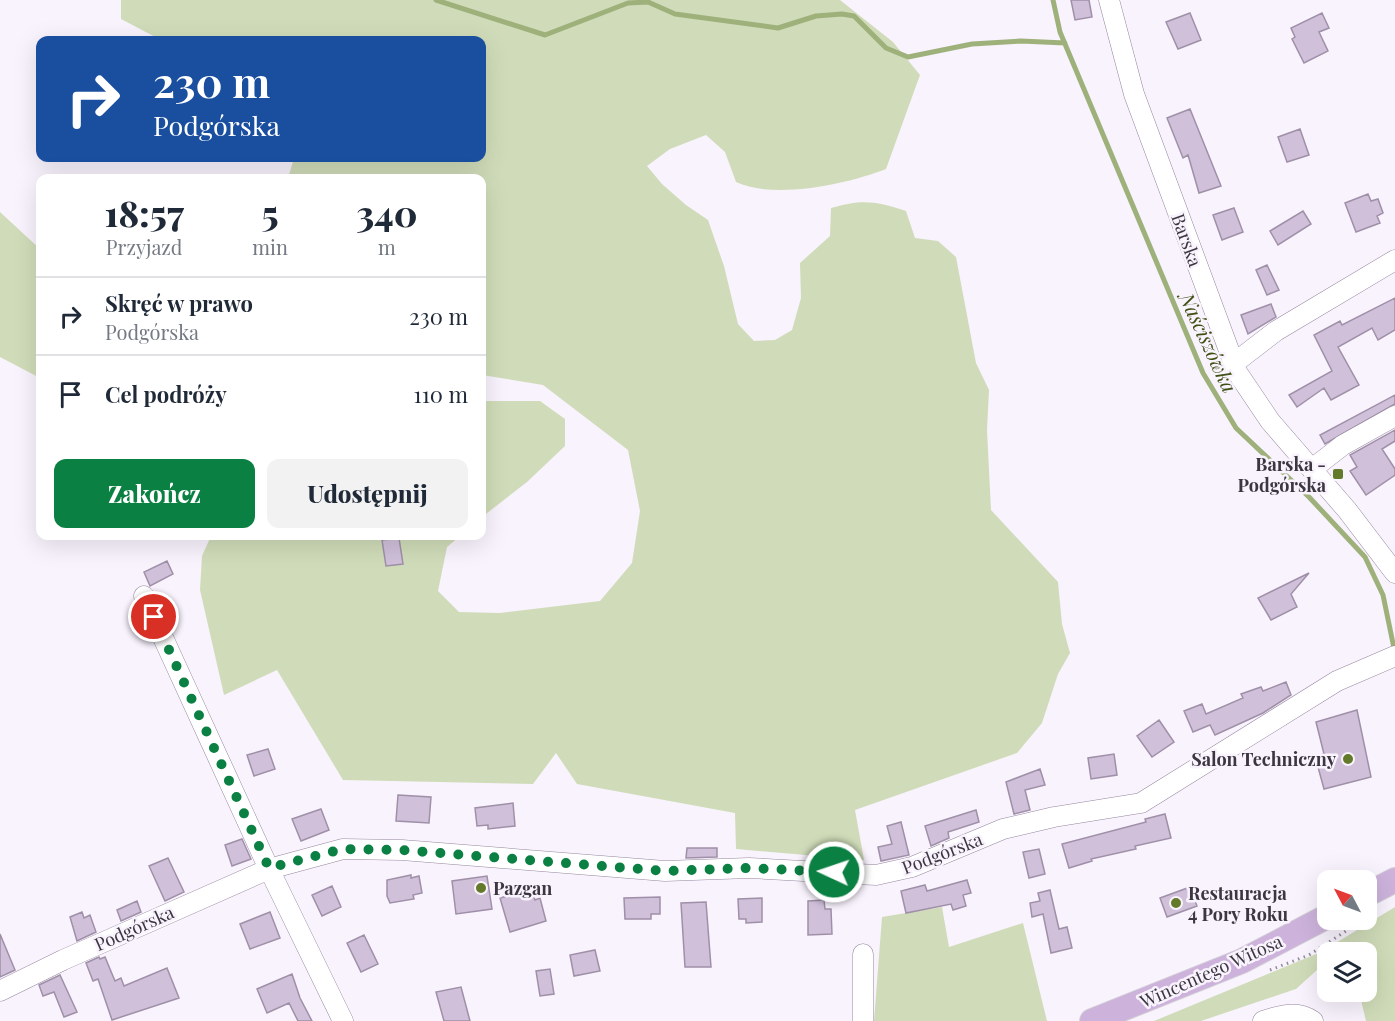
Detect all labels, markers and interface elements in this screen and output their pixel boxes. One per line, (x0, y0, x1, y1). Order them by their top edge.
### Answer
text: 230 m (153, 53, 270, 109)
icon: right (54, 60, 132, 138)
text: Podgórska (153, 107, 280, 143)
text: 18:57 (104, 188, 184, 236)
text: 5 (262, 188, 279, 236)
text: 340 (356, 188, 418, 236)
street label: Barska (1166, 210, 1208, 270)
text: Przyjazd (106, 233, 182, 260)
text: min (252, 233, 288, 260)
text: m (378, 233, 396, 260)
water label: Naściszówka (1173, 286, 1244, 397)
text: Skręć w prawo (105, 288, 253, 318)
icon: right (54, 300, 87, 333)
text: 230 m (409, 301, 468, 331)
text: Podgórska (105, 318, 199, 345)
icon: arrive (54, 378, 87, 411)
text: Cel podróży (105, 379, 227, 409)
text: 110 m (414, 379, 468, 409)
place label: Barska - Podgórska (1237, 452, 1327, 497)
button: Zakończ (54, 459, 255, 528)
button: Udostępnij (267, 459, 468, 528)
marker: Barska - Podgórska (1331, 467, 1345, 481)
pin (128, 591, 179, 642)
icon: arrive (137, 600, 170, 633)
place label: Salon Techniczny (1191, 747, 1337, 771)
marker: Salon Techniczny (1341, 752, 1355, 766)
street label: Podgórska (898, 827, 986, 879)
position arrow (802, 840, 866, 904)
north arrow (1317, 870, 1377, 930)
map controls (1317, 870, 1377, 1002)
place label: Pazgan (493, 876, 552, 900)
marker: Pazgan (474, 881, 488, 895)
place label: Restauracja 4 Pory Roku (1188, 881, 1288, 926)
marker: Restauracja 4 Pory Roku (1169, 896, 1183, 910)
street label: Podgórska (90, 900, 178, 956)
street label: Wincentego Witosa (1135, 929, 1286, 1014)
button: layers (1317, 942, 1377, 1002)

